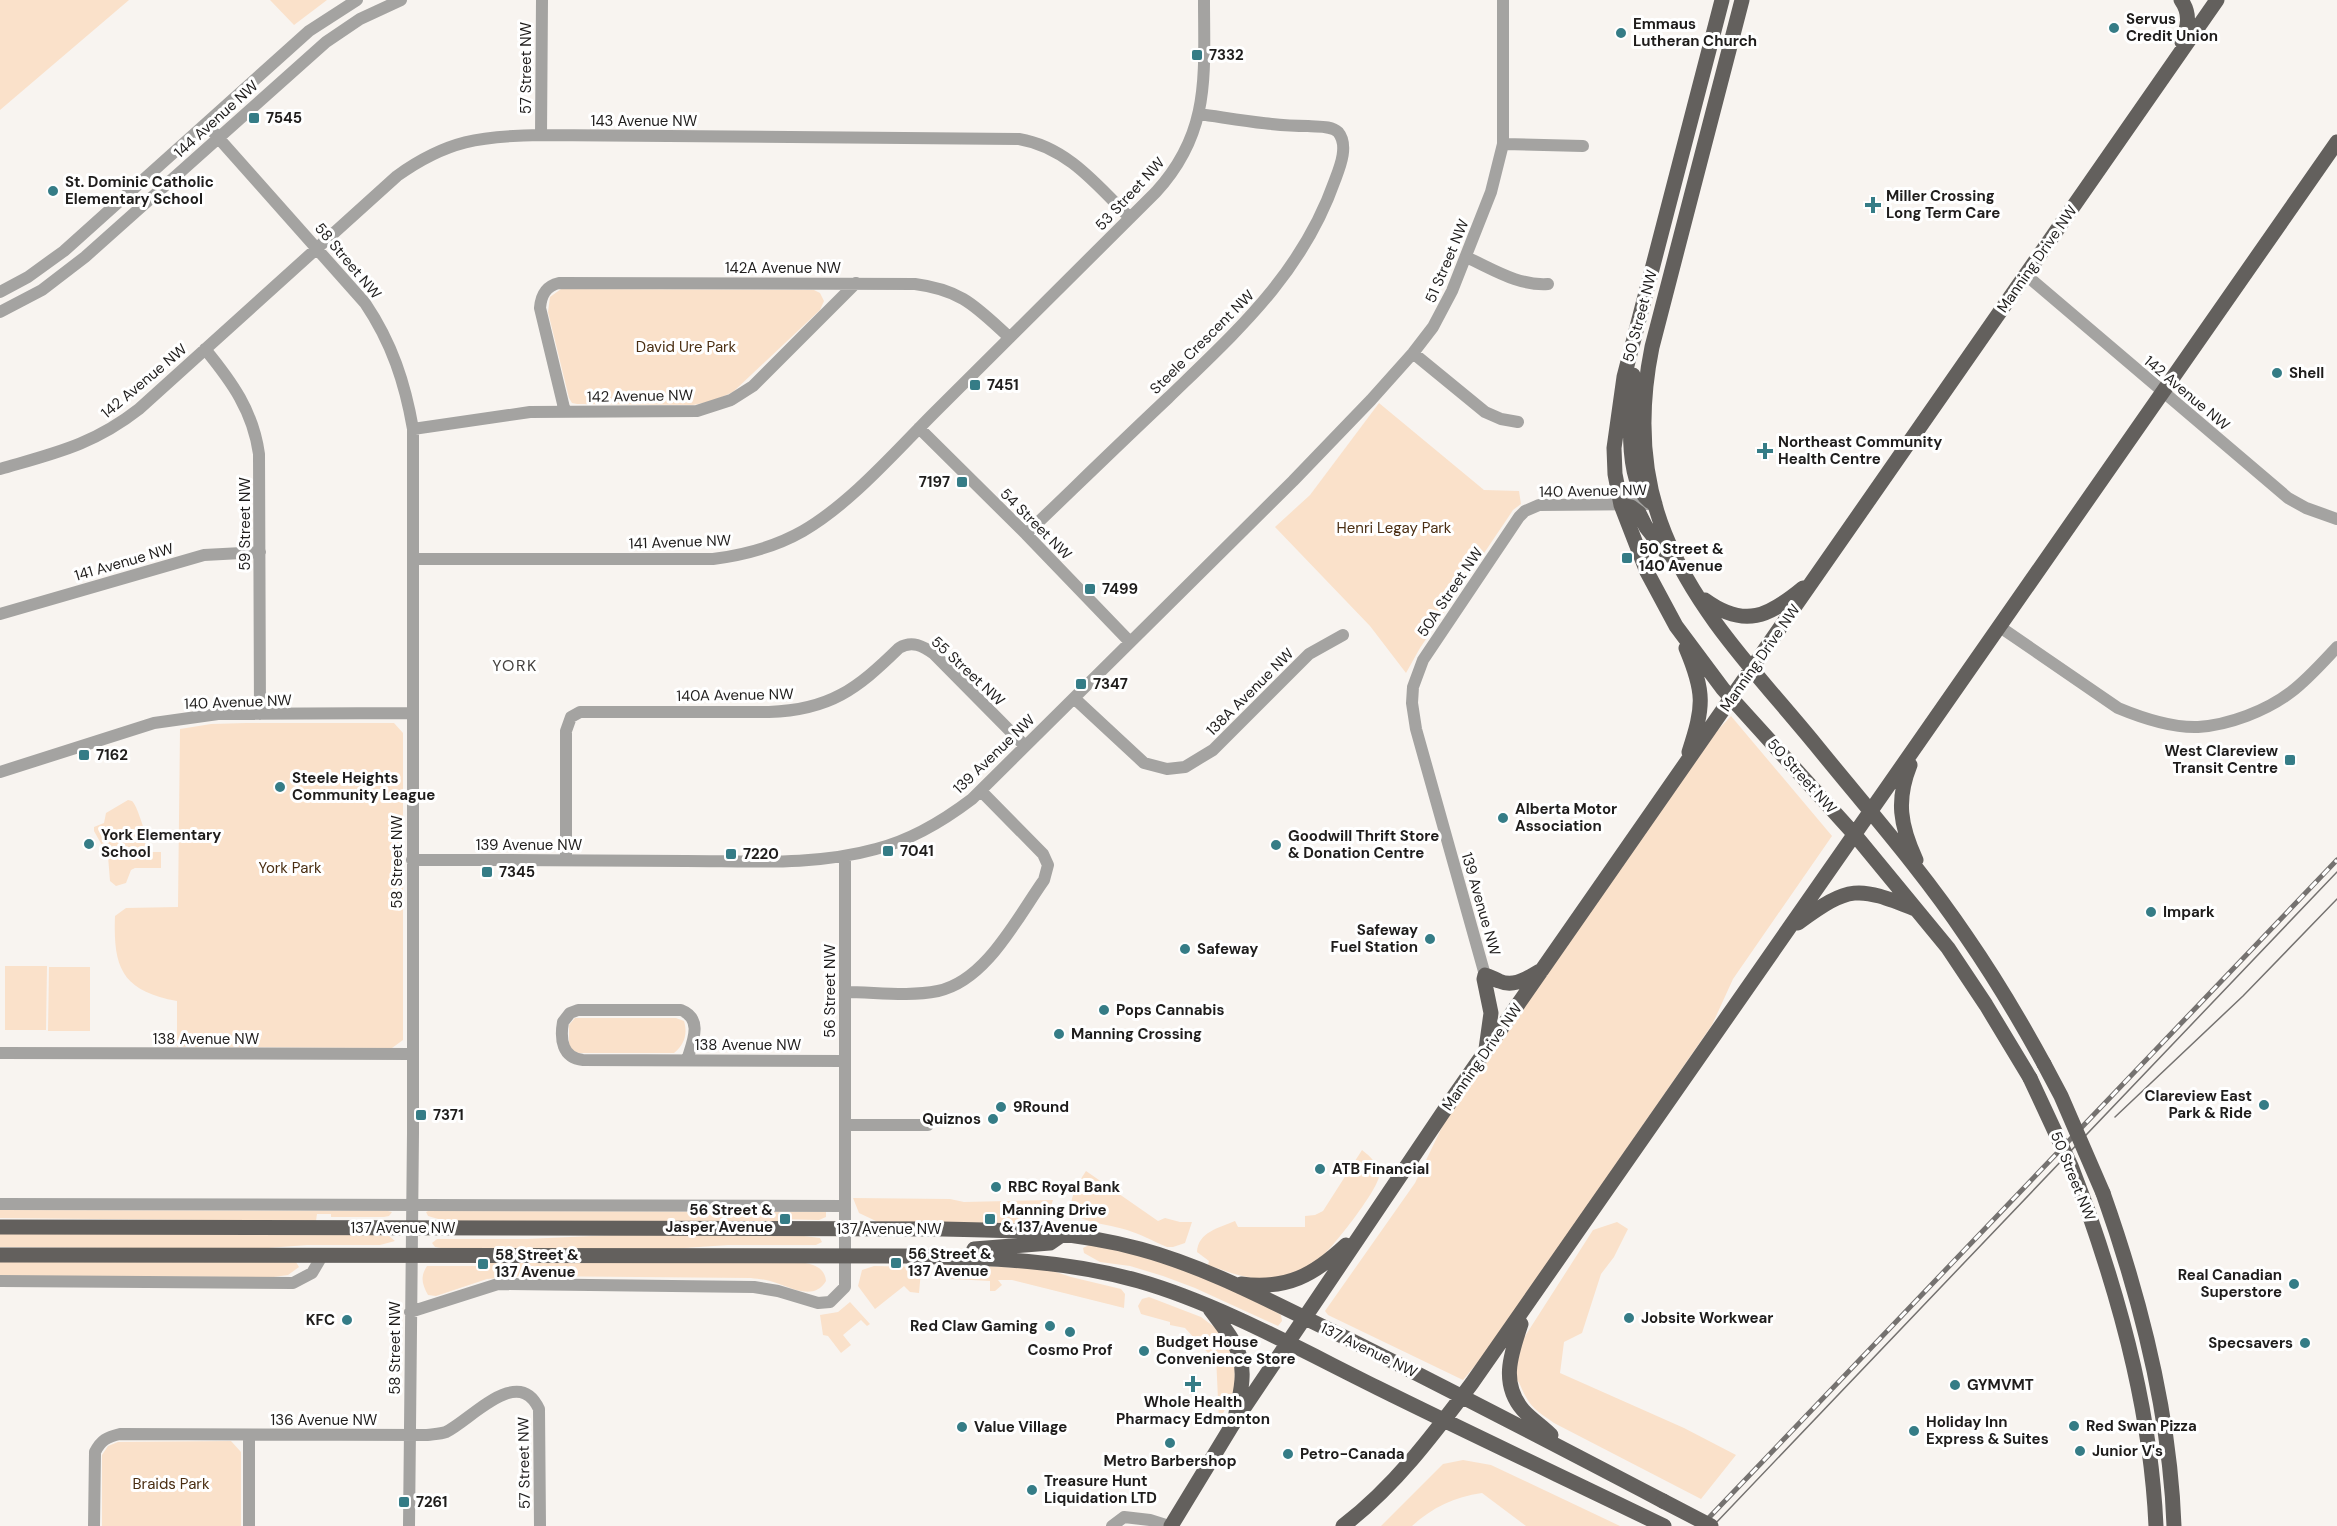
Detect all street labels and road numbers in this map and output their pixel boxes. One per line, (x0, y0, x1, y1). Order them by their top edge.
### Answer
street label: 57 Street NW (516, 21, 536, 114)
street label: 144 Avenue NW (170, 76, 263, 162)
street label: 143 Avenue NW (591, 111, 698, 131)
street label: 53 Street NW (1091, 153, 1169, 235)
street label: Manning Drive NW (1992, 201, 2082, 317)
street label: 51 Street NW (1420, 216, 1474, 306)
street label: 58 Street NW (310, 219, 386, 304)
street label: 142A Avenue NW (725, 258, 842, 278)
street label: 50 Street NW (1618, 267, 1662, 364)
street label: Steele Crescent NW (1145, 285, 1259, 399)
street label: 142 Avenue NW (97, 339, 191, 423)
street label: 142 Avenue NW (2140, 351, 2234, 435)
street label: 142 Avenue NW (587, 385, 694, 407)
street label: 59 Street NW (235, 477, 255, 571)
street label: 140 Avenue NW (1539, 480, 1648, 502)
street label: 54 Street NW (996, 484, 1077, 565)
street label: 141 Avenue NW (629, 530, 732, 554)
street label: 141 Avenue NW (72, 538, 176, 586)
street label: 50A Street NW (1413, 543, 1488, 641)
street label: Manning Drive NW (1715, 600, 1805, 716)
street label: 55 Street NW (927, 632, 1009, 711)
street label: 138A Avenue NW (1202, 644, 1298, 740)
street label: 140A Avenue NW (676, 684, 794, 706)
street label: 140 Avenue NW (184, 690, 293, 714)
street label: 139 Avenue NW (949, 710, 1040, 798)
street label: 50 Street NW (1763, 734, 1841, 818)
street label: 58 Street NW (387, 815, 407, 909)
street label: 139 Avenue NW (476, 835, 583, 855)
street label: 139 Avenue NW (1457, 850, 1505, 958)
street label: 56 Street NW (820, 944, 840, 1038)
street label: Manning Drive NW (1437, 999, 1527, 1115)
street label: 138 Avenue NW (153, 1029, 260, 1049)
street label: 138 Avenue NW (695, 1035, 802, 1055)
street label: 50 Street NW (2046, 1128, 2100, 1224)
street label: 137 Avenue NW (350, 1218, 456, 1238)
street label: 137 Avenue NW (836, 1219, 942, 1239)
street label: 58 Street NW (385, 1301, 405, 1395)
street label: 137 Avenue NW (1317, 1318, 1421, 1382)
street label: 136 Avenue NW (271, 1410, 378, 1430)
street label: 57 Street NW (513, 1416, 535, 1509)

